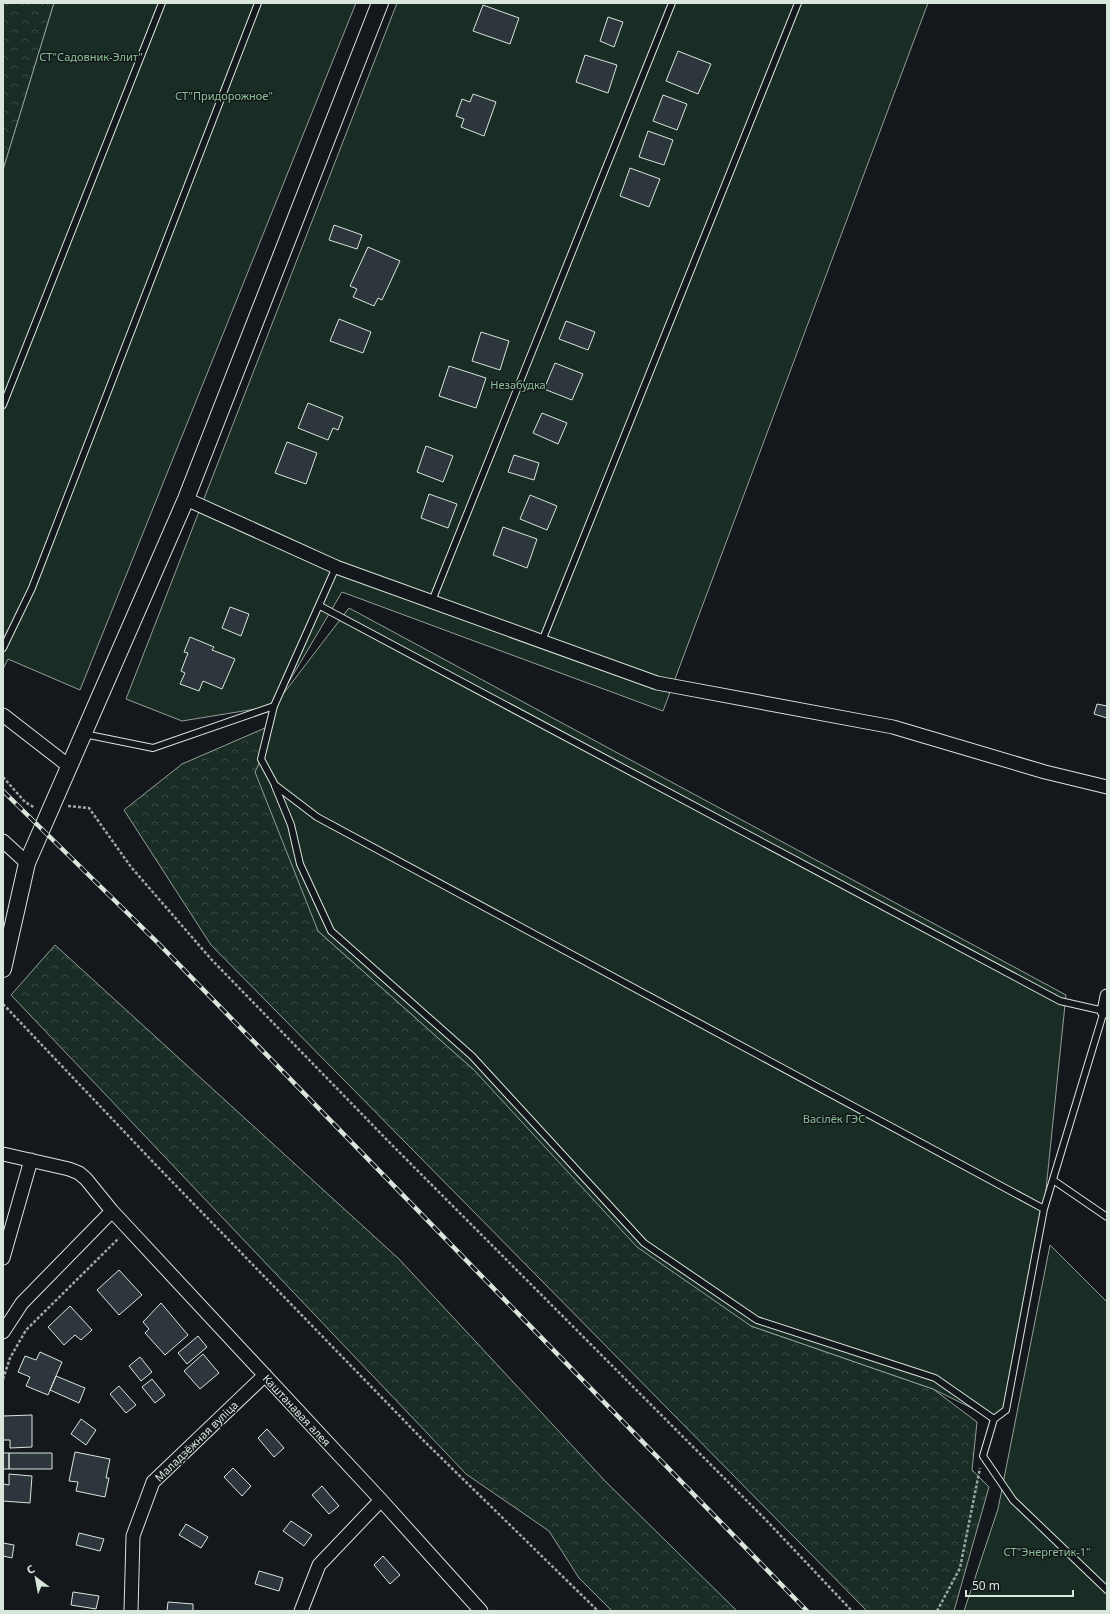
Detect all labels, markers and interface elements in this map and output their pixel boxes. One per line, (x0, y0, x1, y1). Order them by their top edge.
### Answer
park label: СТ"Садовник-Элит" (39, 49, 143, 64)
park label: СТ"Придорожное" (175, 88, 273, 103)
park label: Незабудка (490, 377, 546, 392)
park label: Васілёк ГЭС (803, 1111, 865, 1126)
street label: Каштанавая алея (260, 1371, 334, 1449)
street label: Маладзёжная вуліца (151, 1397, 241, 1485)
park label: СТ"Энергетик-1" (1003, 1544, 1091, 1559)
north arrow (16, 1558, 56, 1598)
text: С (23, 1561, 37, 1577)
scale bar (966, 1572, 1073, 1598)
text: 50 m (972, 1577, 1000, 1594)

